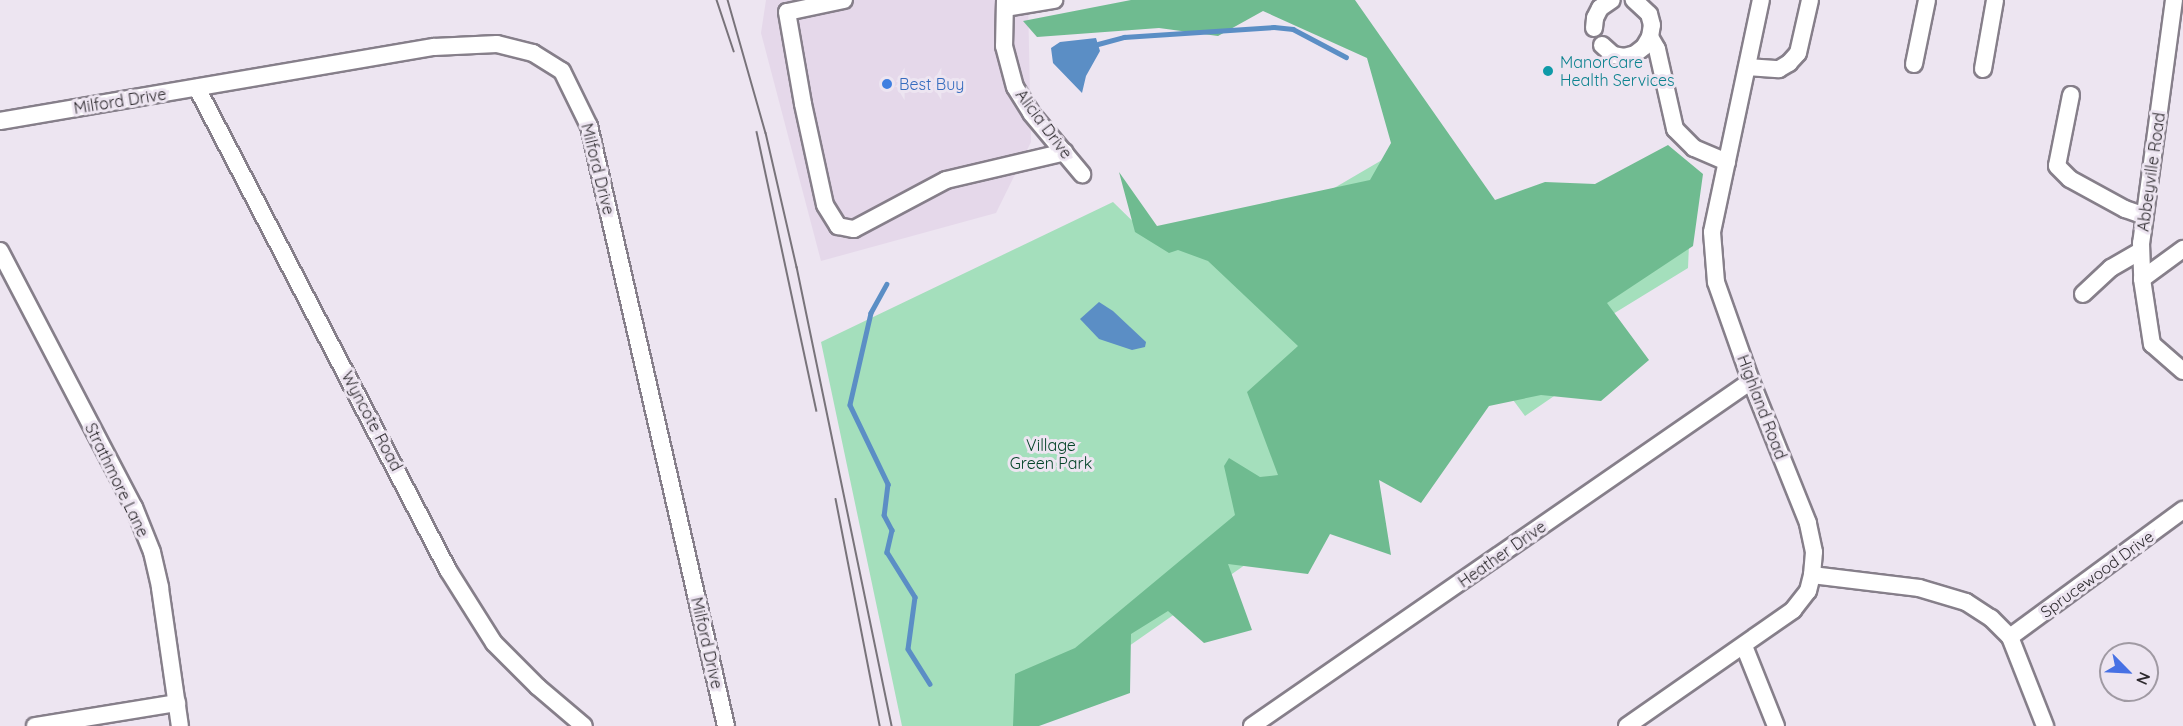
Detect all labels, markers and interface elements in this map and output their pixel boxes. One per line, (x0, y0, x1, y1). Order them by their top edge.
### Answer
place label: ManorCare Health Services (1560, 52, 1675, 90)
marker: ManorCare Health Services (1541, 64, 1555, 78)
place label: Best Buy (899, 74, 964, 94)
marker: Best Buy (880, 77, 894, 91)
street label: Milford Drive (72, 84, 168, 118)
street label: Alicia Drive (1012, 86, 1076, 162)
street label: Abbeyville Road (2133, 111, 2169, 233)
street label: Milford Drive (577, 121, 619, 217)
street label: Highland Road (1733, 352, 1791, 462)
street label: Wyncote Road (338, 368, 406, 474)
street label: Strathmore Lane (81, 420, 153, 540)
park label: Village Green Park (1010, 435, 1092, 473)
street label: Heather Drive (1454, 517, 1550, 591)
street label: Sprucewood Drive (2037, 526, 2157, 622)
street label: Milford Drive (687, 595, 727, 691)
north arrow (2099, 642, 2159, 702)
text: N (2132, 669, 2155, 688)

